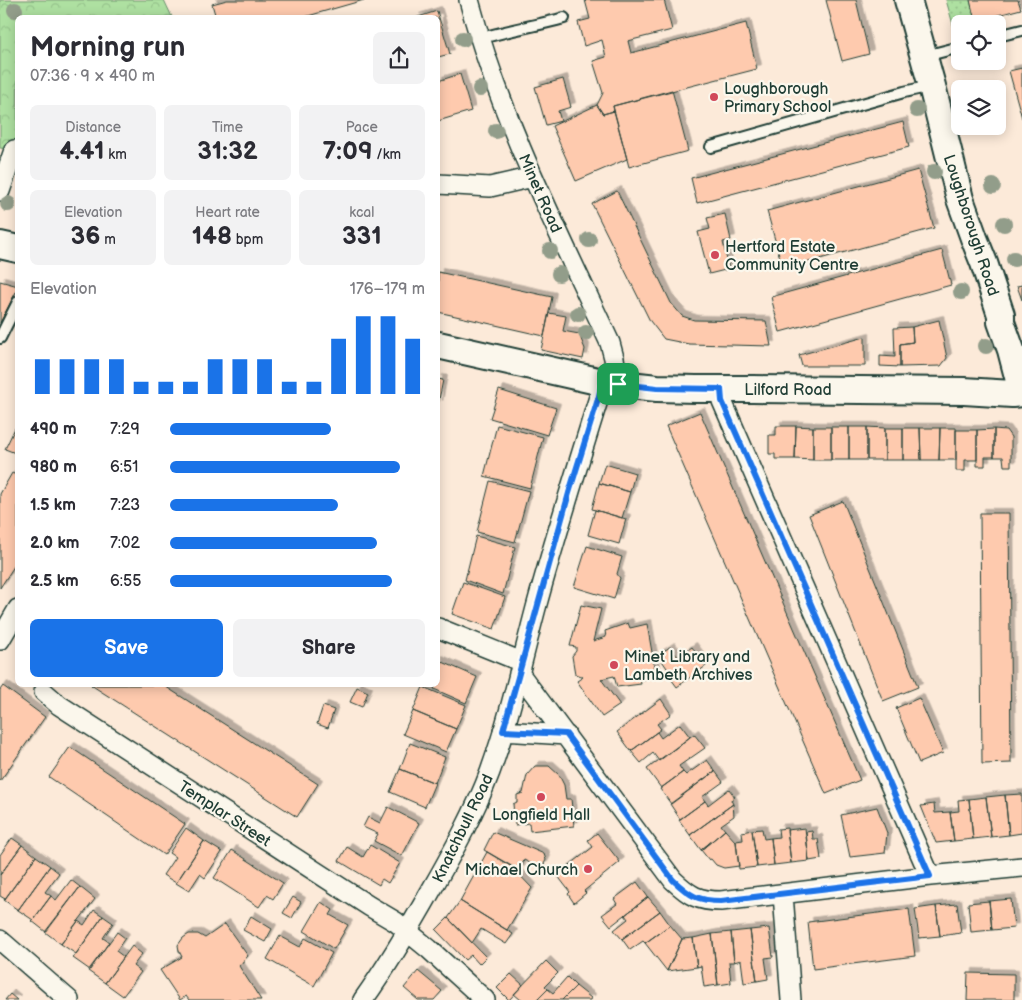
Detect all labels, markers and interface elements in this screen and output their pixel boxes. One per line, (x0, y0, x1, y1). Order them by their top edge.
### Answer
map controls (951, 15, 1006, 135)
button: locate (951, 15, 1006, 70)
text: Morning run (30, 31, 185, 64)
button: share (373, 32, 425, 84)
text: 07:36 · 9 × 490 m (30, 67, 155, 86)
place label: Loughborough Primary School (724, 80, 831, 117)
button: layers (951, 80, 1006, 135)
marker: Loughborough Primary School (708, 91, 720, 103)
text: Distance (65, 119, 121, 136)
text: Time (212, 119, 243, 136)
text: Pace (346, 119, 378, 136)
text: 4.41 (60, 136, 105, 167)
text: 31:32 (197, 136, 258, 167)
text: 7:09 (323, 136, 373, 167)
text: km (105, 146, 127, 163)
text: /km (373, 146, 401, 163)
street label: Minet Road (514, 151, 565, 236)
street label: Loughborough Road (939, 152, 1002, 298)
text: Elevation (64, 204, 122, 221)
text: Heart rate (195, 204, 260, 221)
text: kcal (349, 204, 374, 221)
text: 36 (71, 221, 100, 252)
text: 148 (192, 221, 232, 252)
text: 331 (342, 221, 382, 252)
text: m (100, 231, 116, 248)
text: bpm (232, 231, 263, 248)
place label: Hertford Estate Community Centre (725, 238, 859, 275)
marker: Hertford Estate Community Centre (709, 249, 721, 261)
text: Elevation (30, 280, 97, 299)
text: 176–179 m (350, 280, 425, 299)
pin (597, 363, 639, 405)
icon: arrive (604, 370, 632, 398)
street label: Lilford Road (744, 381, 832, 400)
text: 490 m (30, 420, 77, 439)
text: 7:29 (110, 420, 140, 439)
text: 980 m (30, 458, 77, 477)
text: 6:51 (110, 458, 138, 477)
text: 1.5 km (30, 496, 76, 515)
text: 7:23 (110, 496, 140, 515)
text: 2.0 km (30, 534, 79, 553)
text: 7:02 (110, 534, 140, 553)
text: 2.5 km (30, 572, 79, 591)
text: 6:55 (110, 572, 141, 591)
button: Save (30, 619, 223, 677)
button: Share (233, 619, 425, 677)
place label: Minet Library and Lambeth Archives (624, 648, 752, 685)
marker: Minet Library and Lambeth Archives (608, 659, 620, 671)
street label: Knatchbull Road (429, 771, 498, 886)
street label: Templar Street (174, 777, 274, 851)
marker: Longfield Hall (535, 791, 547, 803)
place label: Longfield Hall (492, 806, 590, 825)
place label: Michael Church (465, 861, 578, 880)
marker: Michael Church (582, 863, 594, 875)

